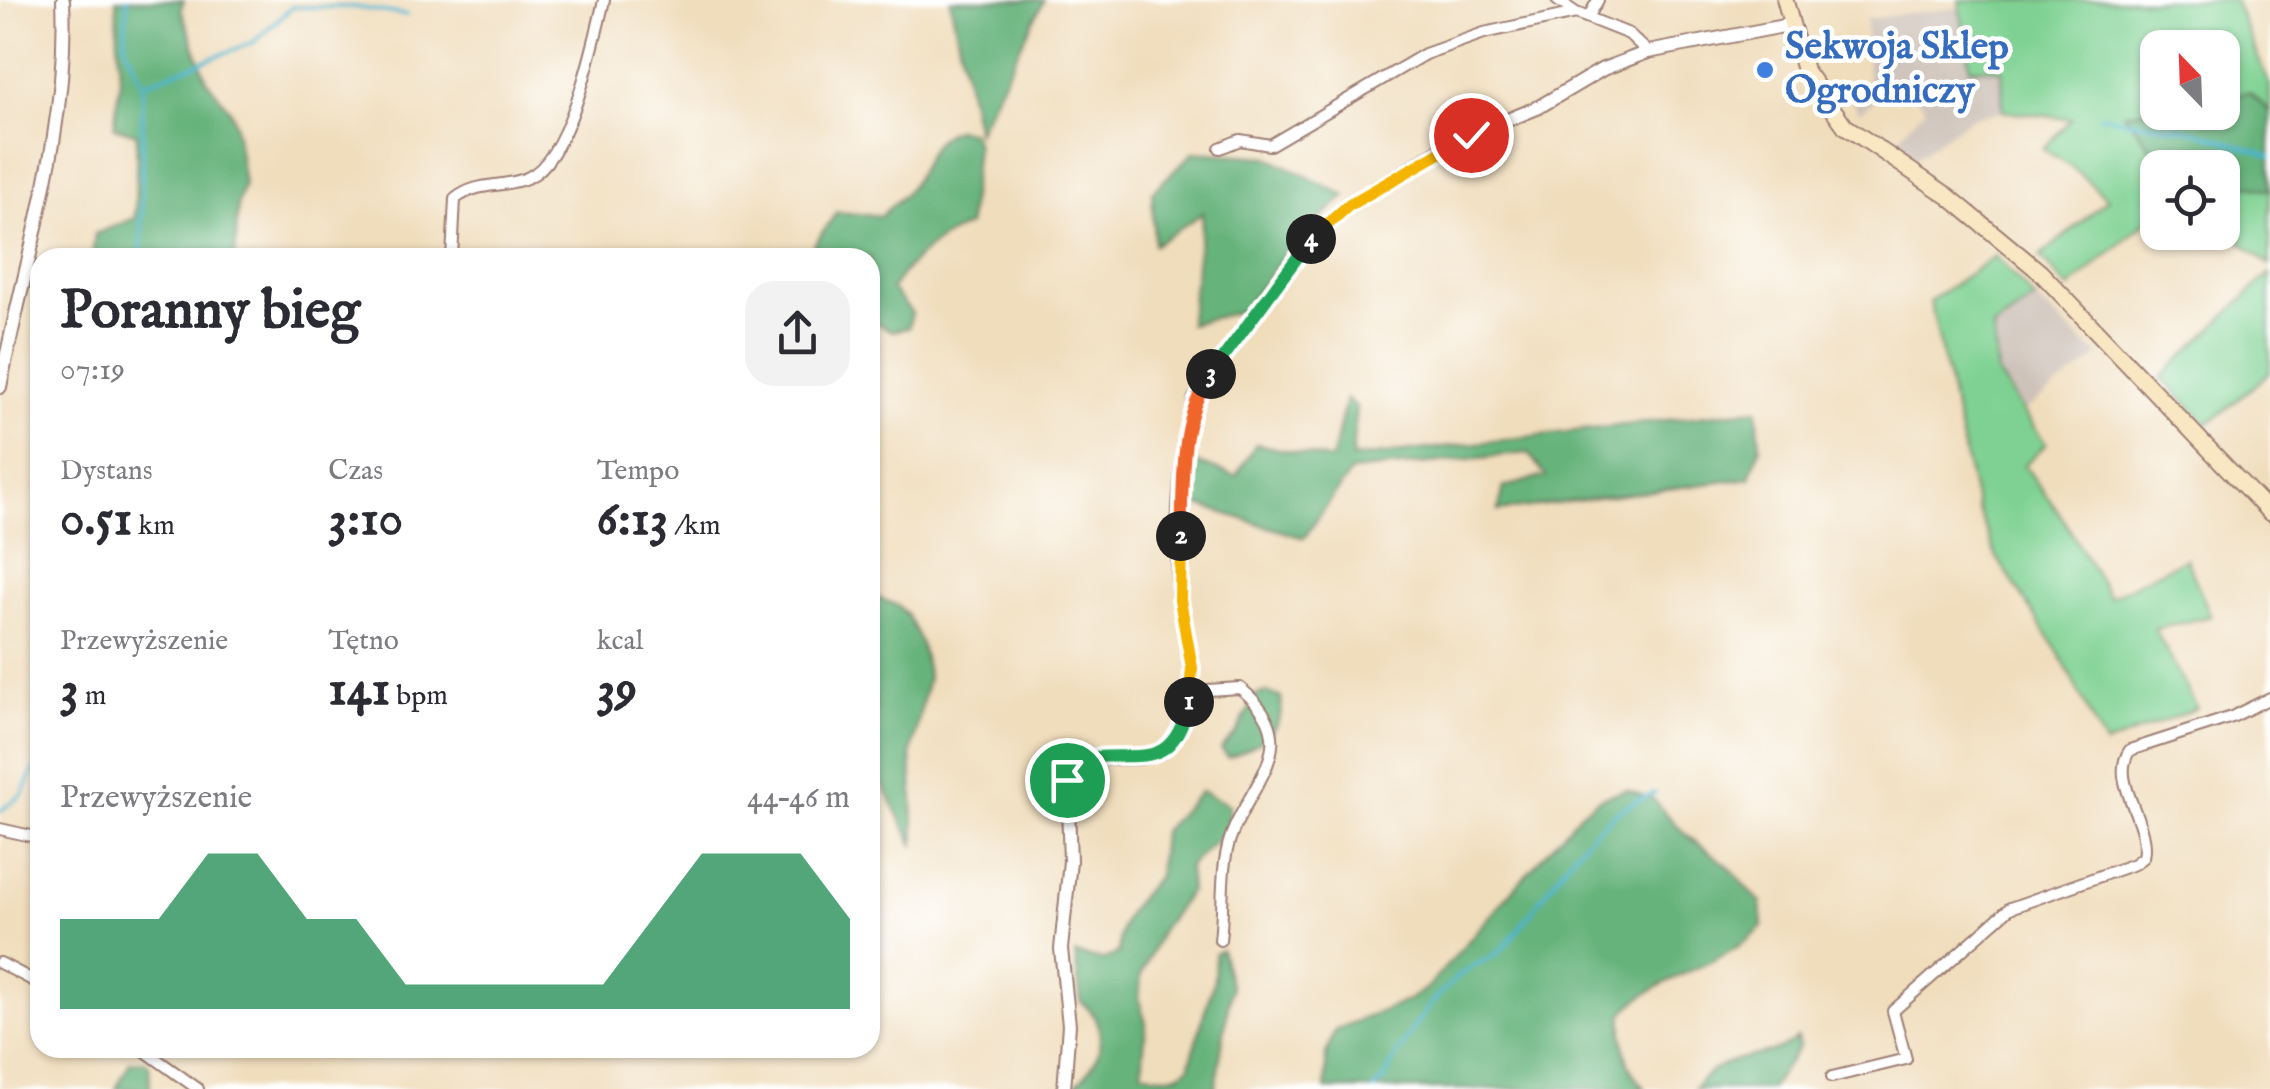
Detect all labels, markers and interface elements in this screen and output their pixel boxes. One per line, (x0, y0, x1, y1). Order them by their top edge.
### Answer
place label: Sekwoja Sklep Ogrodniczy (1785, 24, 2009, 116)
north arrow (2140, 30, 2240, 130)
map controls (2140, 30, 2240, 250)
marker: Sekwoja Sklep Ogrodniczy (1754, 59, 1776, 81)
pin (1429, 93, 1514, 178)
icon: check (1444, 108, 1499, 163)
button: locate (2140, 150, 2240, 250)
pin: 4 (1286, 214, 1336, 264)
text: 4 (1304, 221, 1318, 256)
text: Poranny bieg (60, 277, 360, 347)
button: share (745, 281, 850, 386)
pin: 3 (1186, 349, 1236, 399)
text: 07:19 (60, 350, 125, 391)
text: 3 (1206, 356, 1216, 391)
text: Dystans (60, 454, 153, 489)
text: Czas (328, 454, 383, 489)
text: Tempo (597, 454, 679, 489)
text: 0.51 (60, 489, 132, 552)
text: 3:10 (328, 489, 403, 552)
text: 6:13 (597, 489, 668, 552)
text: km (132, 509, 175, 544)
text: /km (668, 509, 721, 544)
pin: 2 (1156, 511, 1206, 561)
text: 2 (1174, 518, 1188, 553)
text: Przewyższenie (60, 624, 228, 659)
text: Tętno (328, 624, 399, 659)
text: kcal (597, 624, 643, 659)
text: 3 (60, 659, 79, 722)
text: 141 (328, 659, 390, 722)
text: 39 (597, 659, 637, 722)
pin: 1 (1164, 677, 1214, 727)
text: m (79, 679, 106, 714)
text: bpm (390, 679, 448, 714)
text: 1 (1184, 684, 1194, 719)
pin (1025, 738, 1110, 823)
icon: arrive (1040, 753, 1095, 808)
text: Przewyższenie (60, 778, 252, 819)
text: 44–46 m (747, 778, 850, 819)

